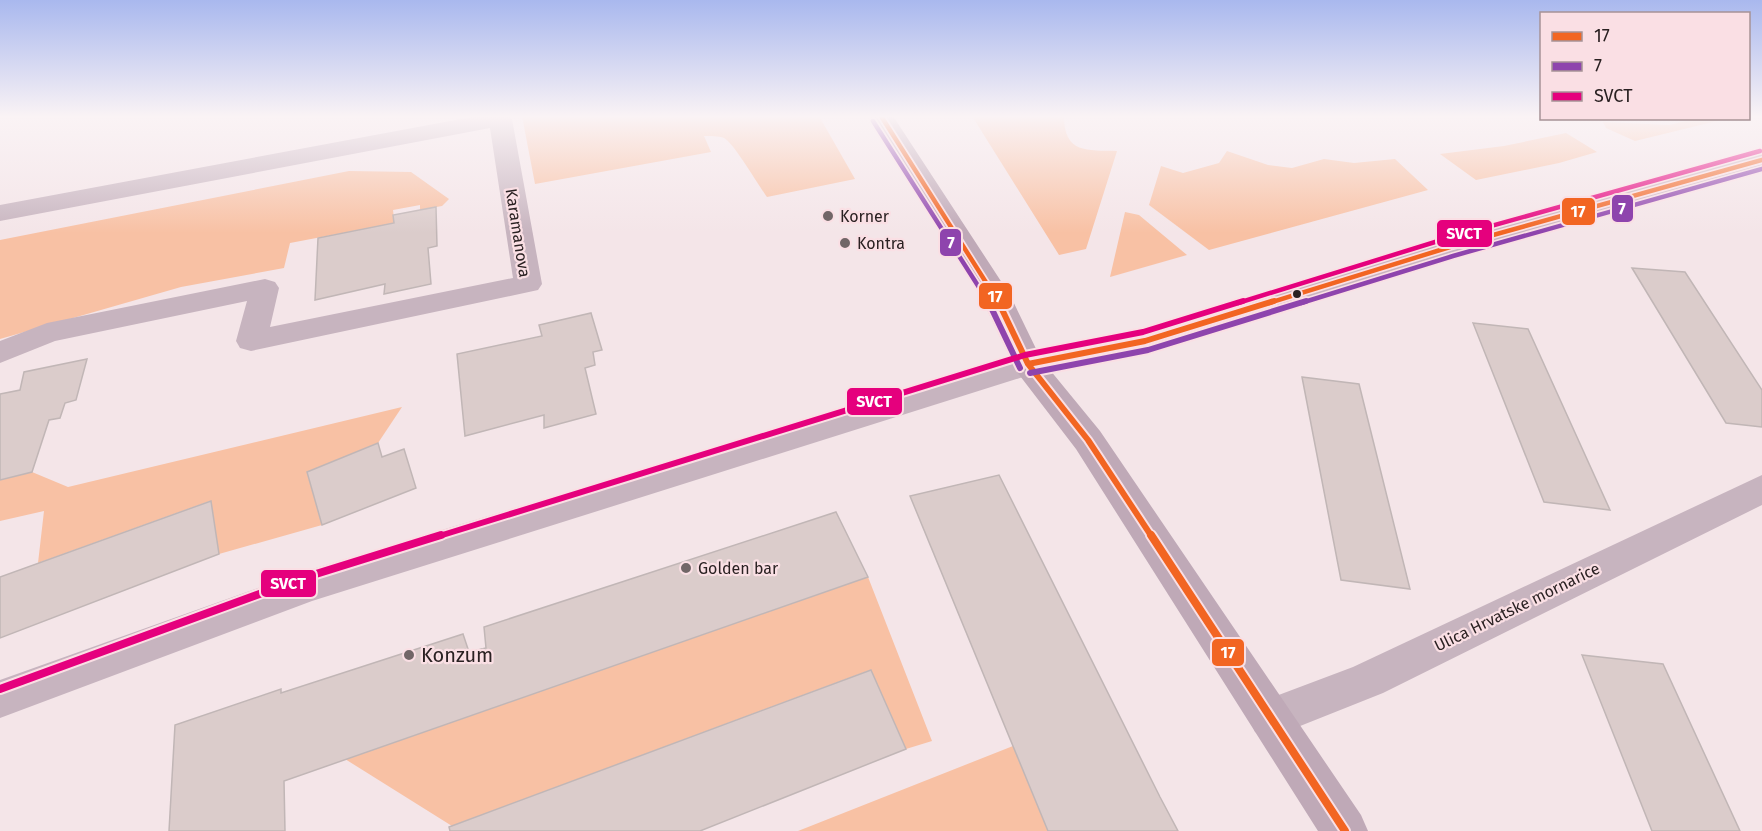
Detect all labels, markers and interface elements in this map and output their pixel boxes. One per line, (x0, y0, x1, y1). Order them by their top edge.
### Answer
legend (1540, 12, 1750, 120)
text: 17 (1594, 25, 1610, 47)
text: 7 (1594, 55, 1602, 77)
text: SVCT (1594, 85, 1633, 107)
street label: Karamanova (502, 187, 534, 279)
line badge: 7 (1611, 194, 1634, 223)
line badge: 17 (1561, 197, 1596, 226)
text: 7 (1618, 199, 1626, 218)
text: 17 (1571, 202, 1586, 221)
place label: Korner (840, 207, 890, 226)
marker: Korner (821, 209, 835, 223)
line badge: SVCT (1436, 219, 1493, 248)
text: SVCT (1446, 224, 1482, 243)
line badge: 7 (939, 228, 962, 257)
text: 7 (947, 233, 955, 252)
place label: Kontra (857, 234, 905, 253)
marker: Kontra (838, 236, 852, 250)
line badge: 17 (978, 282, 1013, 310)
text: 17 (988, 287, 1003, 306)
unlabelled marker (1291, 288, 1303, 300)
line badge: SVCT (846, 387, 903, 416)
text: SVCT (856, 392, 892, 411)
place label: Golden bar (698, 559, 779, 578)
street label: Ulica Hrvatske mornarice (1431, 559, 1603, 655)
marker: Golden bar (679, 561, 693, 575)
line badge: SVCT (260, 569, 317, 598)
text: SVCT (270, 574, 306, 593)
line badge: 17 (1211, 638, 1245, 667)
place label: Konzum (421, 643, 493, 667)
text: 17 (1221, 643, 1236, 662)
marker: Konzum (402, 648, 416, 662)

